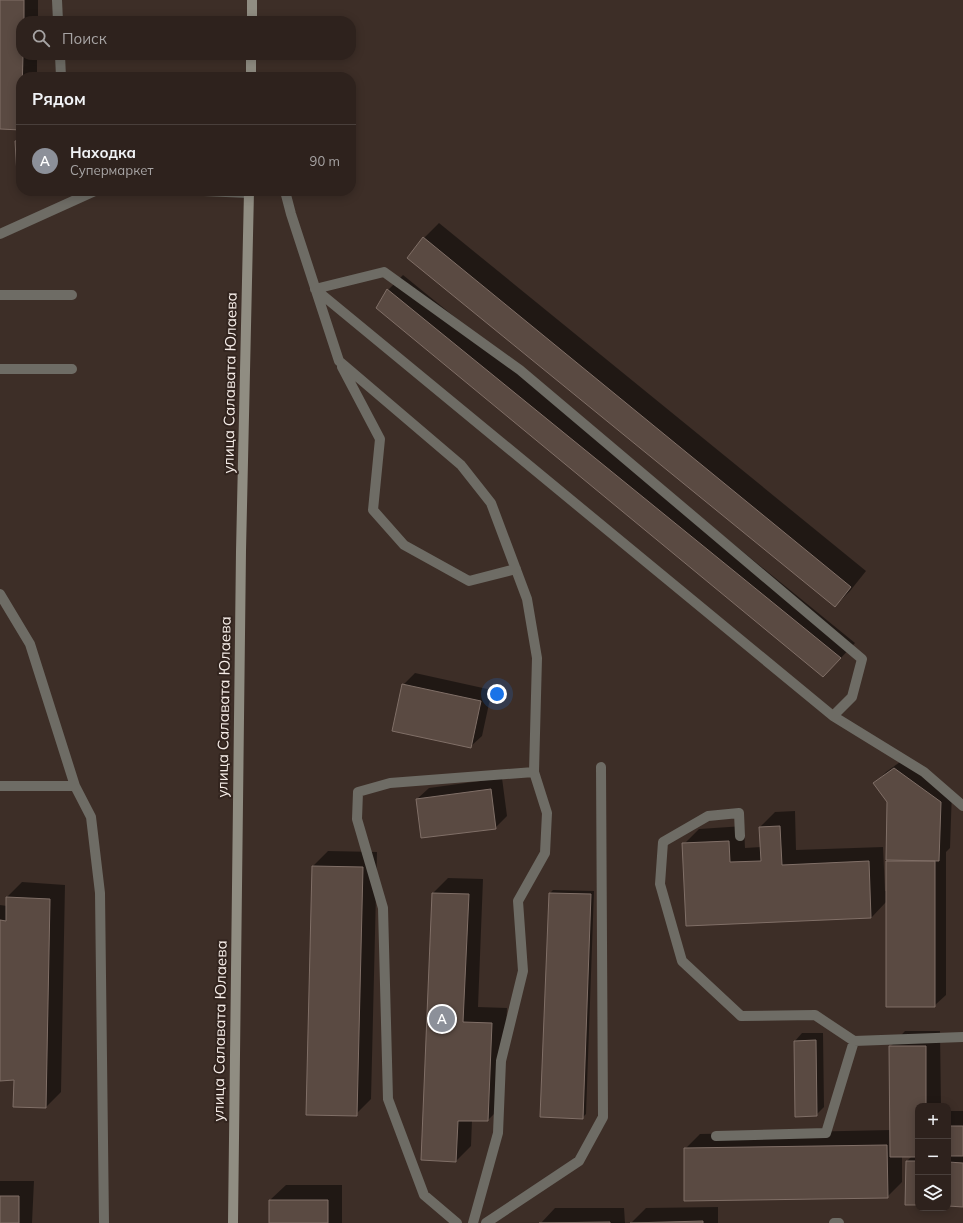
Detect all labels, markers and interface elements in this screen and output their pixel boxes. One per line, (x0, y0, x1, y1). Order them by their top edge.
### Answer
search box (16, 16, 356, 60)
icon: search (30, 27, 52, 49)
text: Поиск (62, 29, 107, 48)
text: Рядом (32, 88, 86, 109)
text: Находка (70, 143, 136, 162)
text: A (40, 153, 50, 169)
text: 90 m (310, 153, 340, 169)
text: Супермаркет (70, 162, 153, 178)
street label: улица Салавата Юлаева (218, 292, 241, 474)
street label: улица Салавата Юлаева (212, 616, 235, 798)
your location (487, 684, 507, 704)
street label: улица Салавата Юлаева (208, 940, 231, 1122)
pin: A (429, 1004, 455, 1034)
map controls (915, 1103, 951, 1211)
button: + (915, 1103, 951, 1139)
button: − (915, 1139, 951, 1175)
button: layers (915, 1175, 951, 1211)

